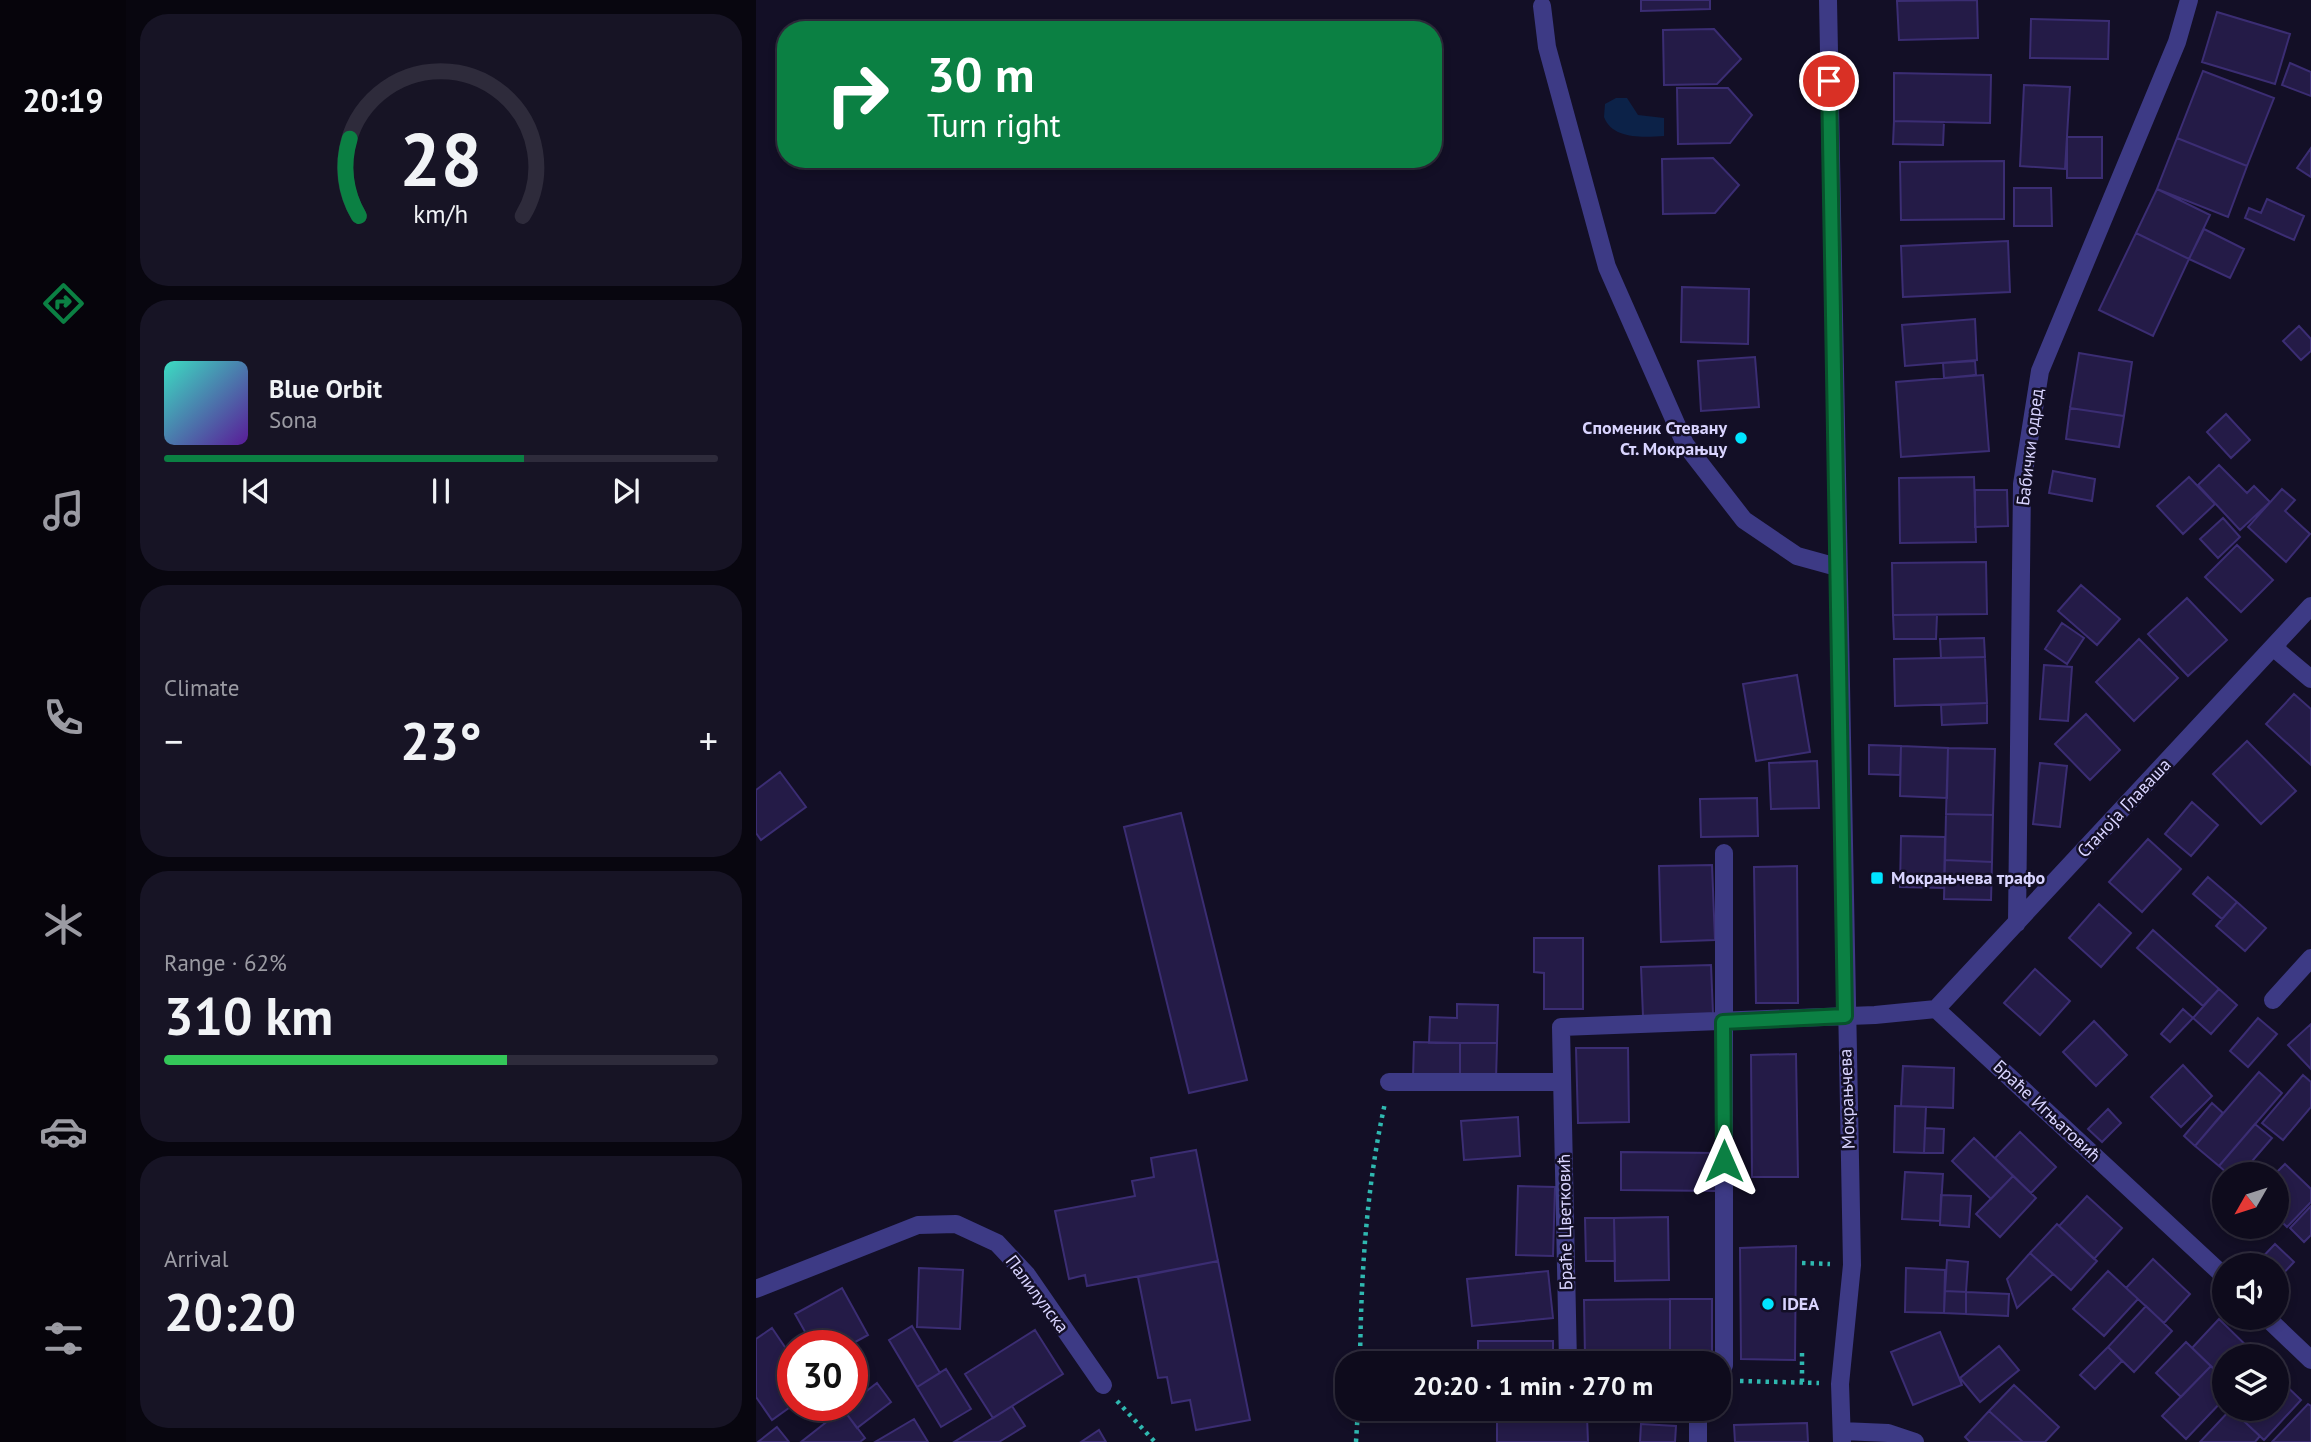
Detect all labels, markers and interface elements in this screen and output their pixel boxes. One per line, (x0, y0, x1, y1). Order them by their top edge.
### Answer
text: 30 m (927, 42, 1034, 106)
icon: right (812, 49, 903, 140)
pin (1799, 51, 1859, 111)
icon: arrive (1810, 62, 1848, 100)
text: 20:19 (22, 79, 104, 121)
text: Turn right (927, 104, 1061, 146)
text: 28 (400, 112, 482, 206)
text: km/h (414, 198, 468, 230)
icon: directions (39, 279, 88, 328)
text: Blue Orbit (269, 372, 382, 405)
street label: Бабички одред (2011, 387, 2048, 507)
text: Sona (269, 405, 318, 434)
place label: Споменик Стевану Ст. Мокрањцу (1582, 416, 1727, 460)
marker: Споменик Стевану Ст. Мокрањцу (1733, 430, 1749, 446)
icon: previous (237, 472, 275, 510)
icon: pause (422, 472, 460, 510)
icon: next (607, 472, 645, 510)
icon: music (39, 486, 88, 535)
text: Climate (164, 673, 239, 702)
icon: phone (39, 693, 88, 742)
text: 23° (400, 707, 482, 774)
text: − (164, 716, 183, 765)
text: + (699, 716, 718, 765)
street label: Станоја Главаша (2072, 753, 2175, 862)
place label: Мокрањчева трафо (1891, 866, 2045, 889)
marker: Мокрањчева трафо (1869, 870, 1885, 886)
icon: climate (39, 900, 88, 949)
text: Range · 62% (164, 948, 287, 977)
text: 310 km (164, 982, 333, 1049)
street label: Мокрањчева (1833, 1048, 1860, 1150)
street label: Браће Игњатовић (1989, 1055, 2106, 1167)
icon: car (39, 1107, 88, 1156)
position arrow (1687, 1124, 1761, 1198)
street label: Браће Цветковић (1552, 1153, 1577, 1291)
north arrow (2212, 1162, 2289, 1239)
map controls (2212, 1162, 2289, 1421)
text: Arrival (164, 1244, 228, 1273)
street label: Палилулска (1001, 1250, 1074, 1337)
button: sound (2212, 1253, 2289, 1330)
text: 20:20 (164, 1278, 296, 1345)
place label: IDEA (1782, 1292, 1819, 1315)
marker: IDEA (1760, 1296, 1776, 1312)
icon: filters (39, 1314, 88, 1363)
speed limit sign: 30 (777, 1330, 868, 1421)
button: layers (2212, 1344, 2289, 1421)
text: 20:20 · 1 min · 270 m (1413, 1369, 1653, 1402)

